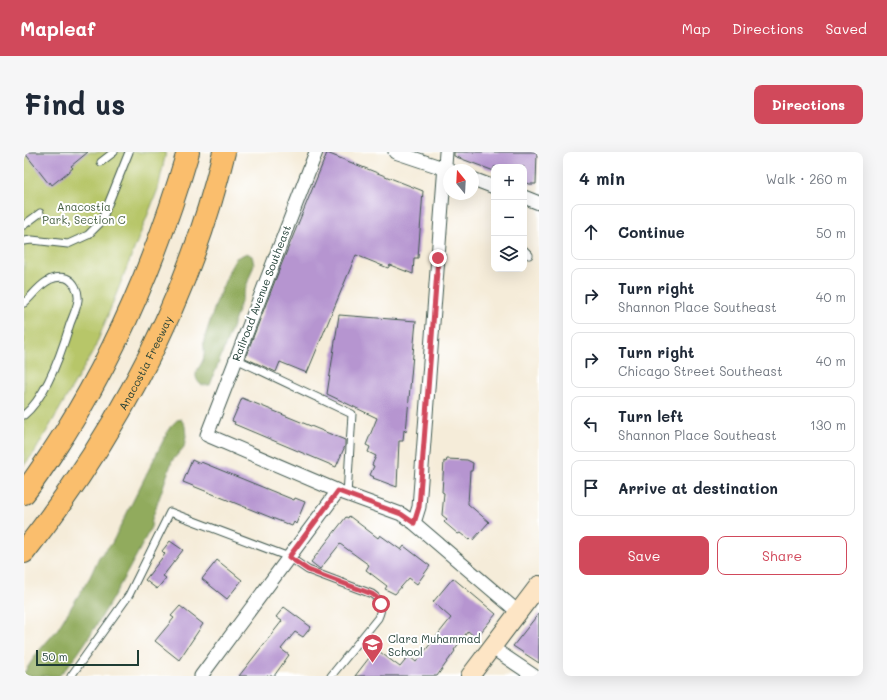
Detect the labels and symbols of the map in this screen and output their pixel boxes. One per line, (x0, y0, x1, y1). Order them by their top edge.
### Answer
north arrow (443, 164, 479, 200)
park label: Anacostia Park, Section C (42, 199, 126, 227)
street label: Railroad Avenue Southeast (228, 223, 294, 363)
route end (429, 249, 447, 267)
street label: Anacostia Freeway (114, 313, 175, 413)
route start (372, 595, 390, 613)
school or university icon: Clara Muhammad School (360, 631, 386, 664)
place label: Clara Muhammad School (388, 631, 481, 659)
scale bar (36, 648, 139, 667)

